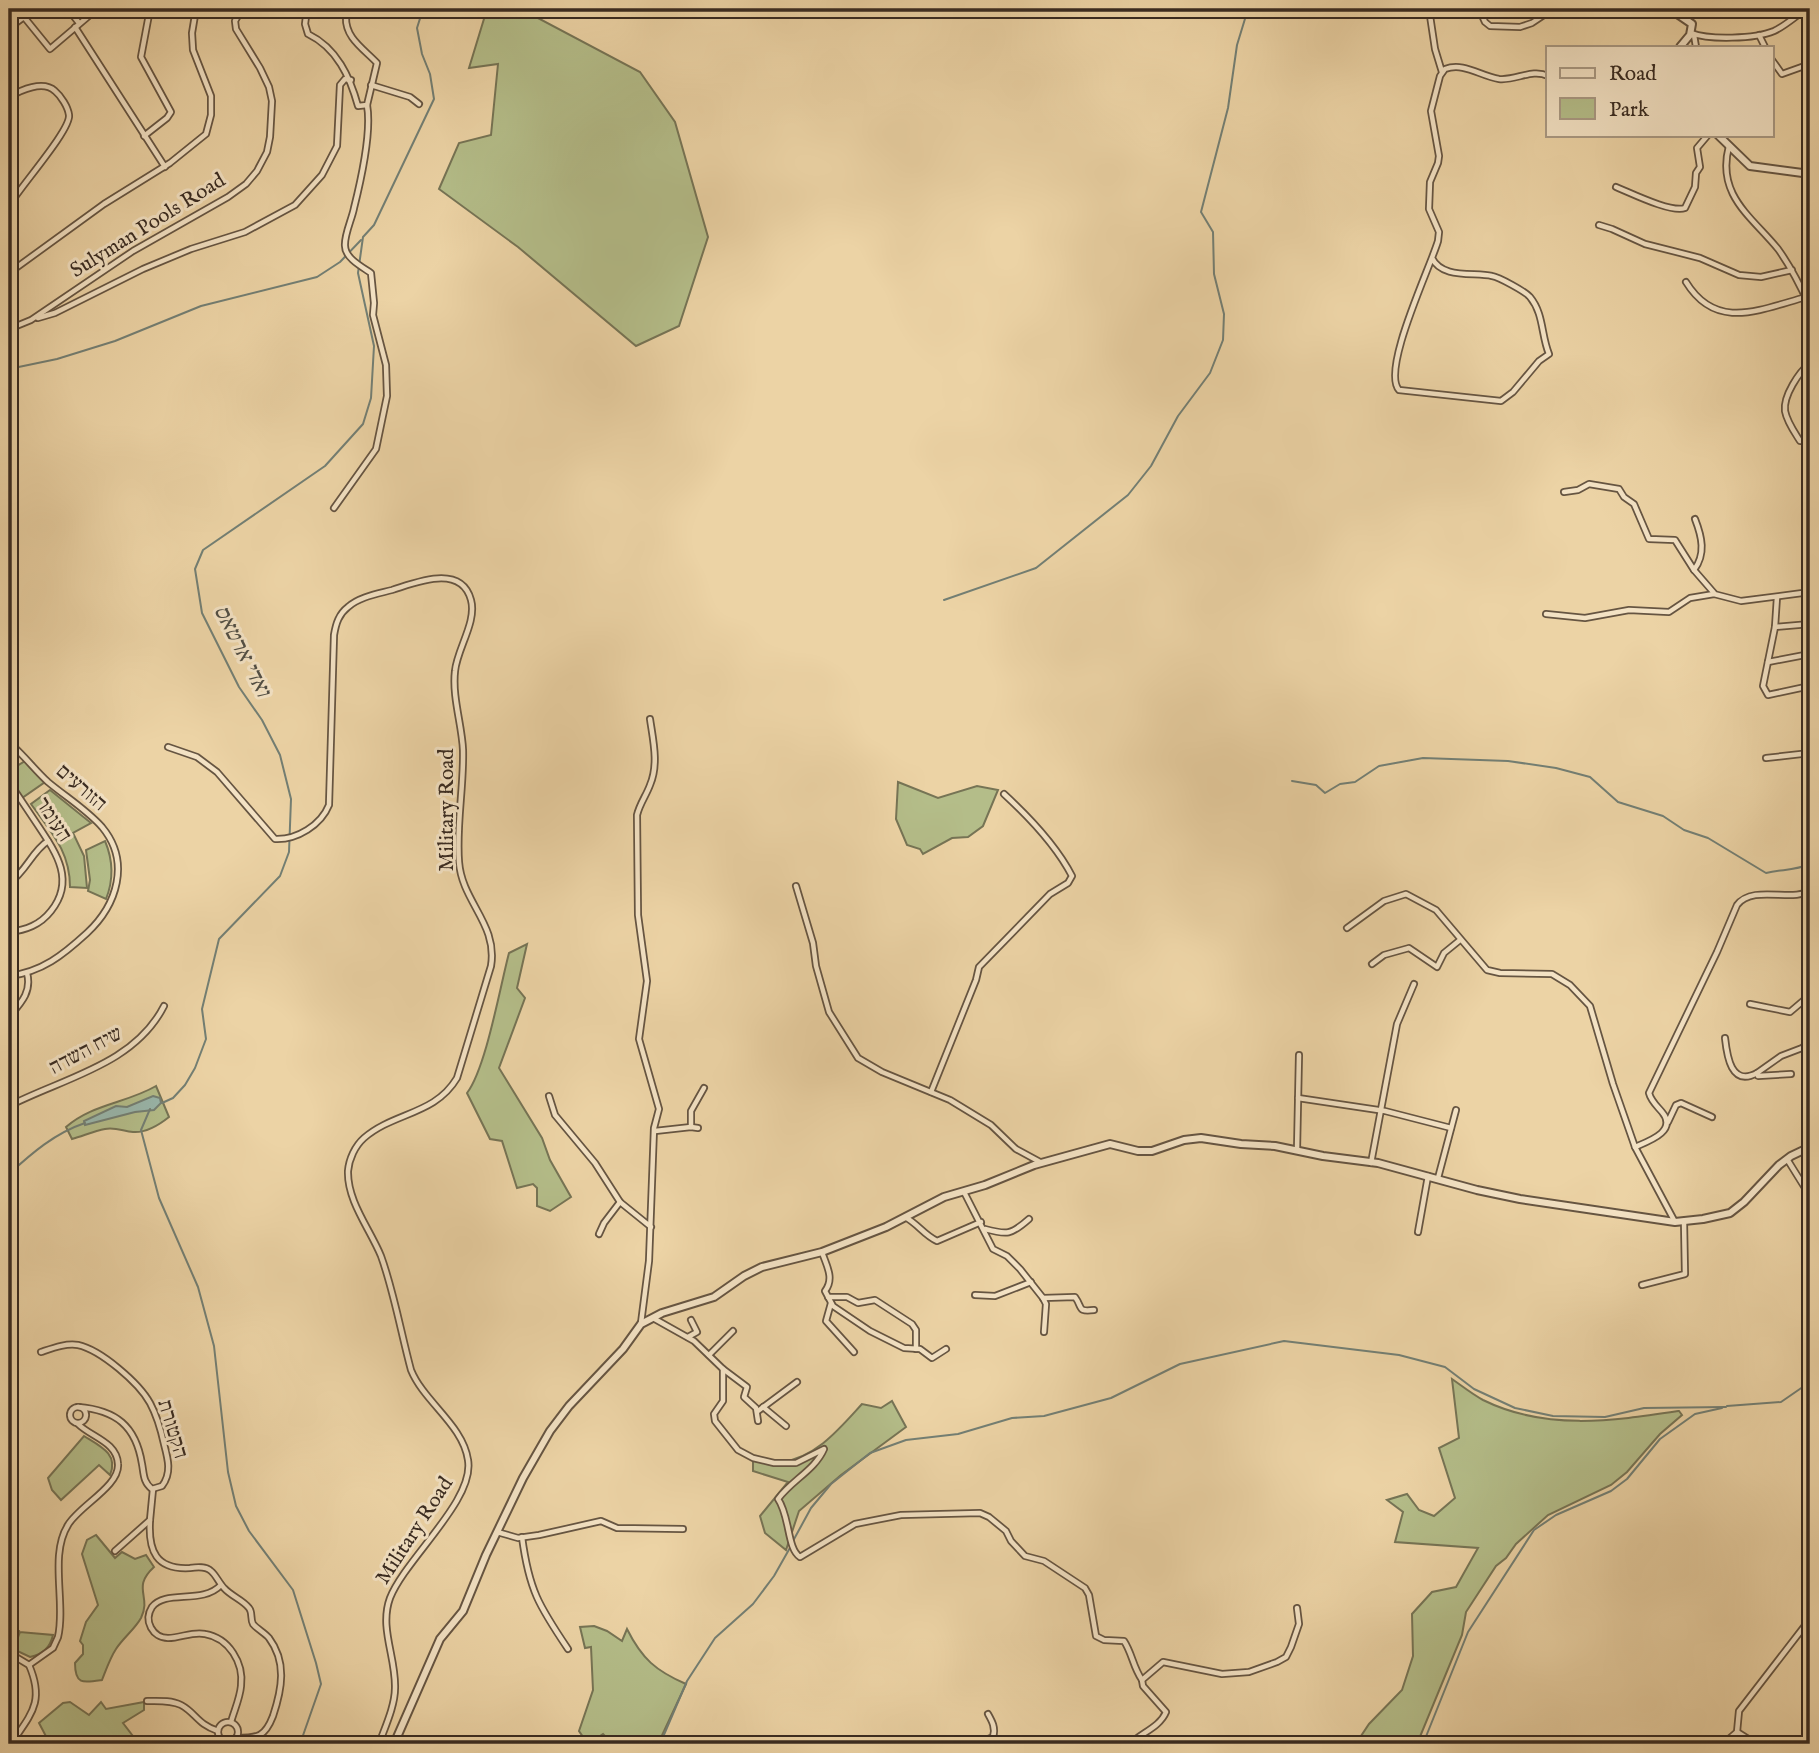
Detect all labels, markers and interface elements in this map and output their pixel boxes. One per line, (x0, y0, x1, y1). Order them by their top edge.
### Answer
legend (1546, 46, 1773, 136)
text: Road (1609, 61, 1657, 88)
text: Park (1609, 97, 1650, 124)
street label: Sulyman Pools Road (65, 167, 231, 285)
water label: ואדי ארטאס (207, 600, 278, 703)
street label: Military Road (434, 748, 461, 872)
street label: הזורעים (50, 758, 112, 818)
street label: העומר (29, 792, 77, 848)
street label: שיח השדה (45, 1020, 127, 1082)
street label: הקטורת (150, 1396, 194, 1462)
street label: Military Road (370, 1471, 460, 1590)

